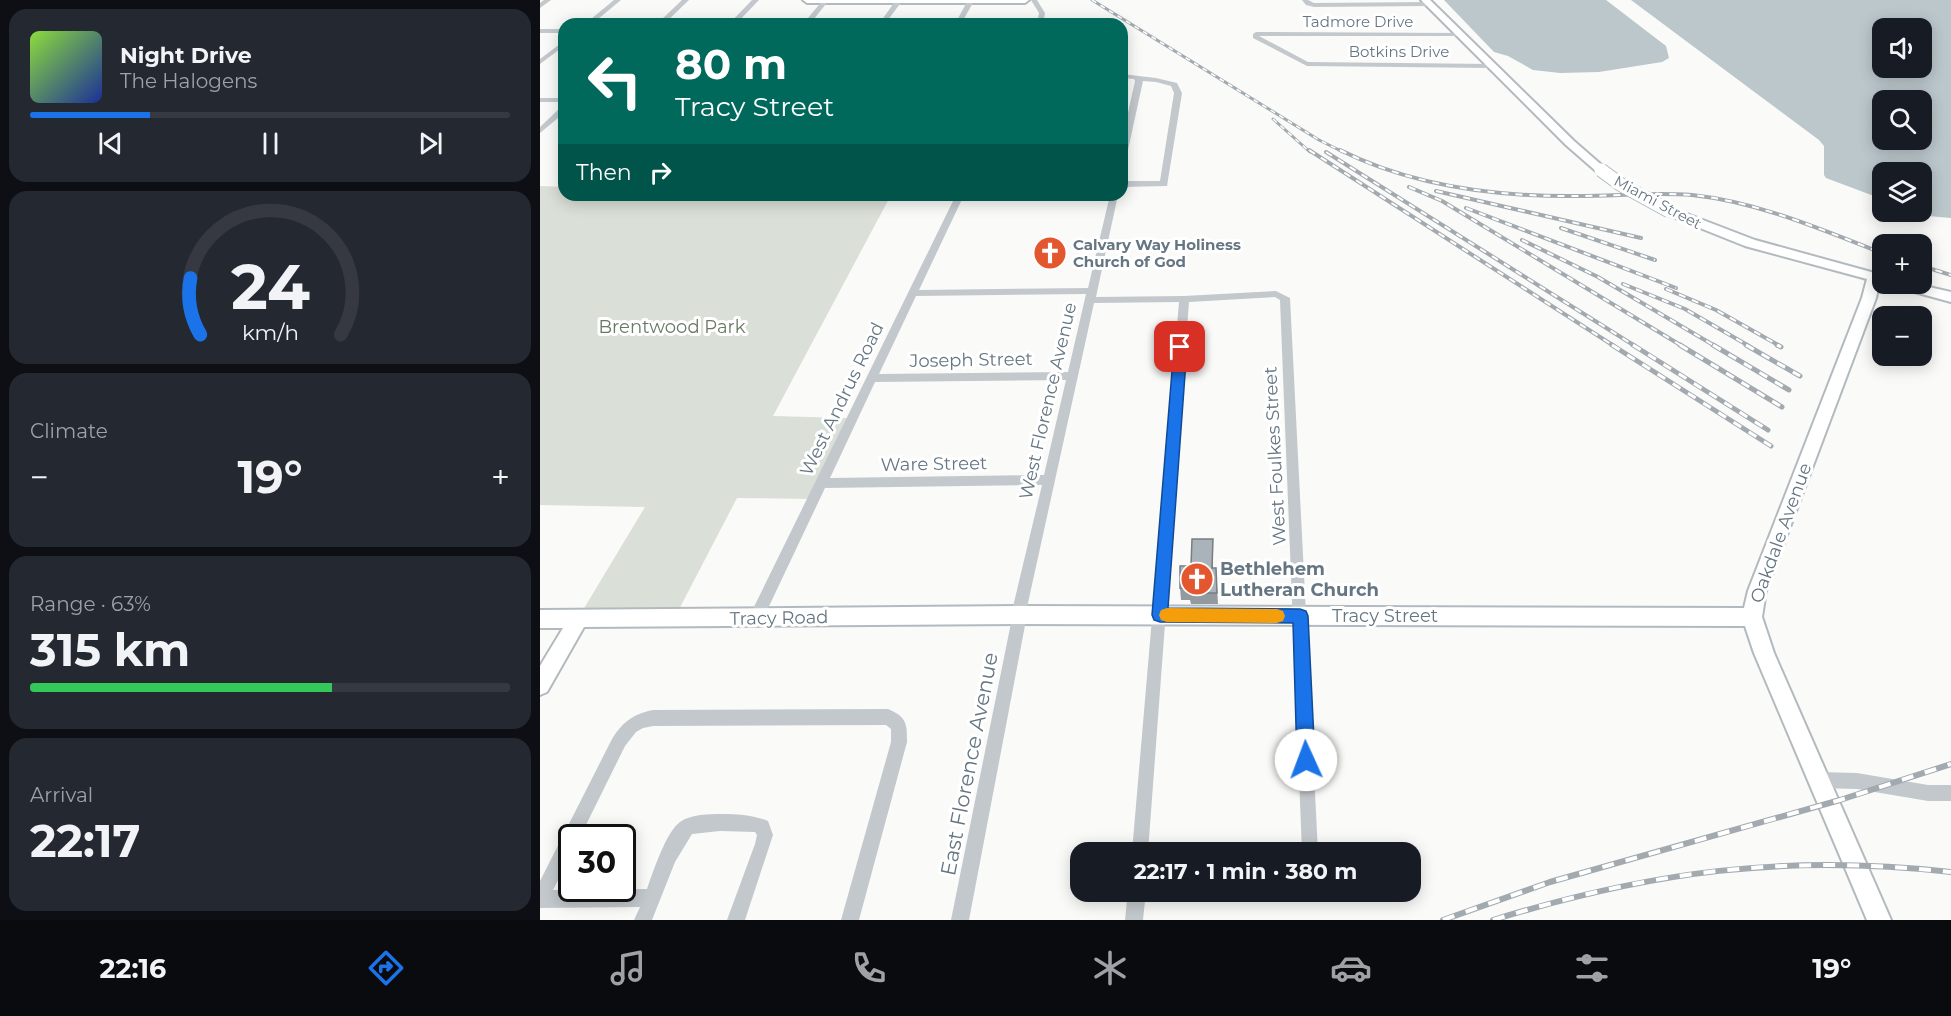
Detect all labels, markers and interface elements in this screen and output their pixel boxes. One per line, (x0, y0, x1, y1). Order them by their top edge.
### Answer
street label: Tadmore Drive (1303, 12, 1413, 31)
map controls (1872, 18, 1932, 366)
button: sound (1872, 18, 1932, 78)
text: 80 m (675, 38, 787, 90)
text: Night Drive (120, 42, 252, 69)
icon: left (576, 42, 654, 120)
street label: Botkins Drive (1349, 42, 1449, 61)
text: The Halogens (120, 69, 257, 93)
text: Tracy Street (675, 90, 834, 123)
button: search (1872, 90, 1932, 150)
icon: previous (94, 127, 127, 160)
icon: pause (254, 127, 287, 160)
icon: next (414, 127, 447, 160)
icon: right (644, 156, 677, 189)
text: Then (576, 159, 632, 186)
button: layers (1872, 162, 1932, 222)
street label: Miami Street (1611, 171, 1705, 233)
button: + (1872, 234, 1932, 294)
church icon: Calvary Way Holiness Church of God (1032, 235, 1068, 271)
place label: Calvary Way Holiness Church of God (1073, 235, 1241, 271)
text: 24 (230, 249, 310, 325)
street label: West Florence Avenue (1015, 300, 1081, 502)
button: − (1872, 306, 1932, 366)
park label: Brentwood Park (599, 316, 746, 338)
text: km/h (241, 319, 299, 345)
street label: West Andrus Road (795, 319, 889, 479)
pin (1154, 321, 1205, 372)
icon: arrive (1163, 330, 1196, 363)
street label: Joseph Street (908, 348, 1033, 372)
street label: West Foulkes Street (1259, 366, 1291, 546)
text: Climate (30, 419, 108, 443)
text: 19° (237, 449, 303, 504)
street label: Ware Street (881, 452, 987, 476)
text: − (30, 457, 49, 497)
text: + (491, 457, 510, 497)
street label: Oakdale Avenue (1745, 460, 1817, 606)
place label: Bethlehem Lutheran Church (1220, 558, 1379, 601)
church icon: Bethlehem Lutheran Church (1179, 561, 1215, 597)
text: Range · 63% (30, 592, 151, 616)
street label: Tracy Street (1332, 605, 1438, 627)
street label: Tracy Road (729, 606, 829, 630)
text: 315 km (30, 622, 190, 677)
street label: East Florence Avenue (935, 650, 1003, 878)
position arrow (1274, 728, 1338, 792)
text: Arrival (30, 783, 93, 807)
text: 22:17 (30, 813, 140, 868)
speed limit sign: 30 (558, 824, 636, 902)
text: 22:17 · 1 min · 380 m (1134, 858, 1357, 885)
icon: directions (365, 947, 407, 989)
icon: music (607, 947, 649, 989)
icon: phone (848, 947, 890, 989)
icon: climate (1089, 947, 1131, 989)
icon: car (1330, 947, 1372, 989)
icon: filters (1571, 947, 1613, 989)
text: 22:16 (100, 952, 166, 985)
text: 19° (1812, 952, 1851, 985)

